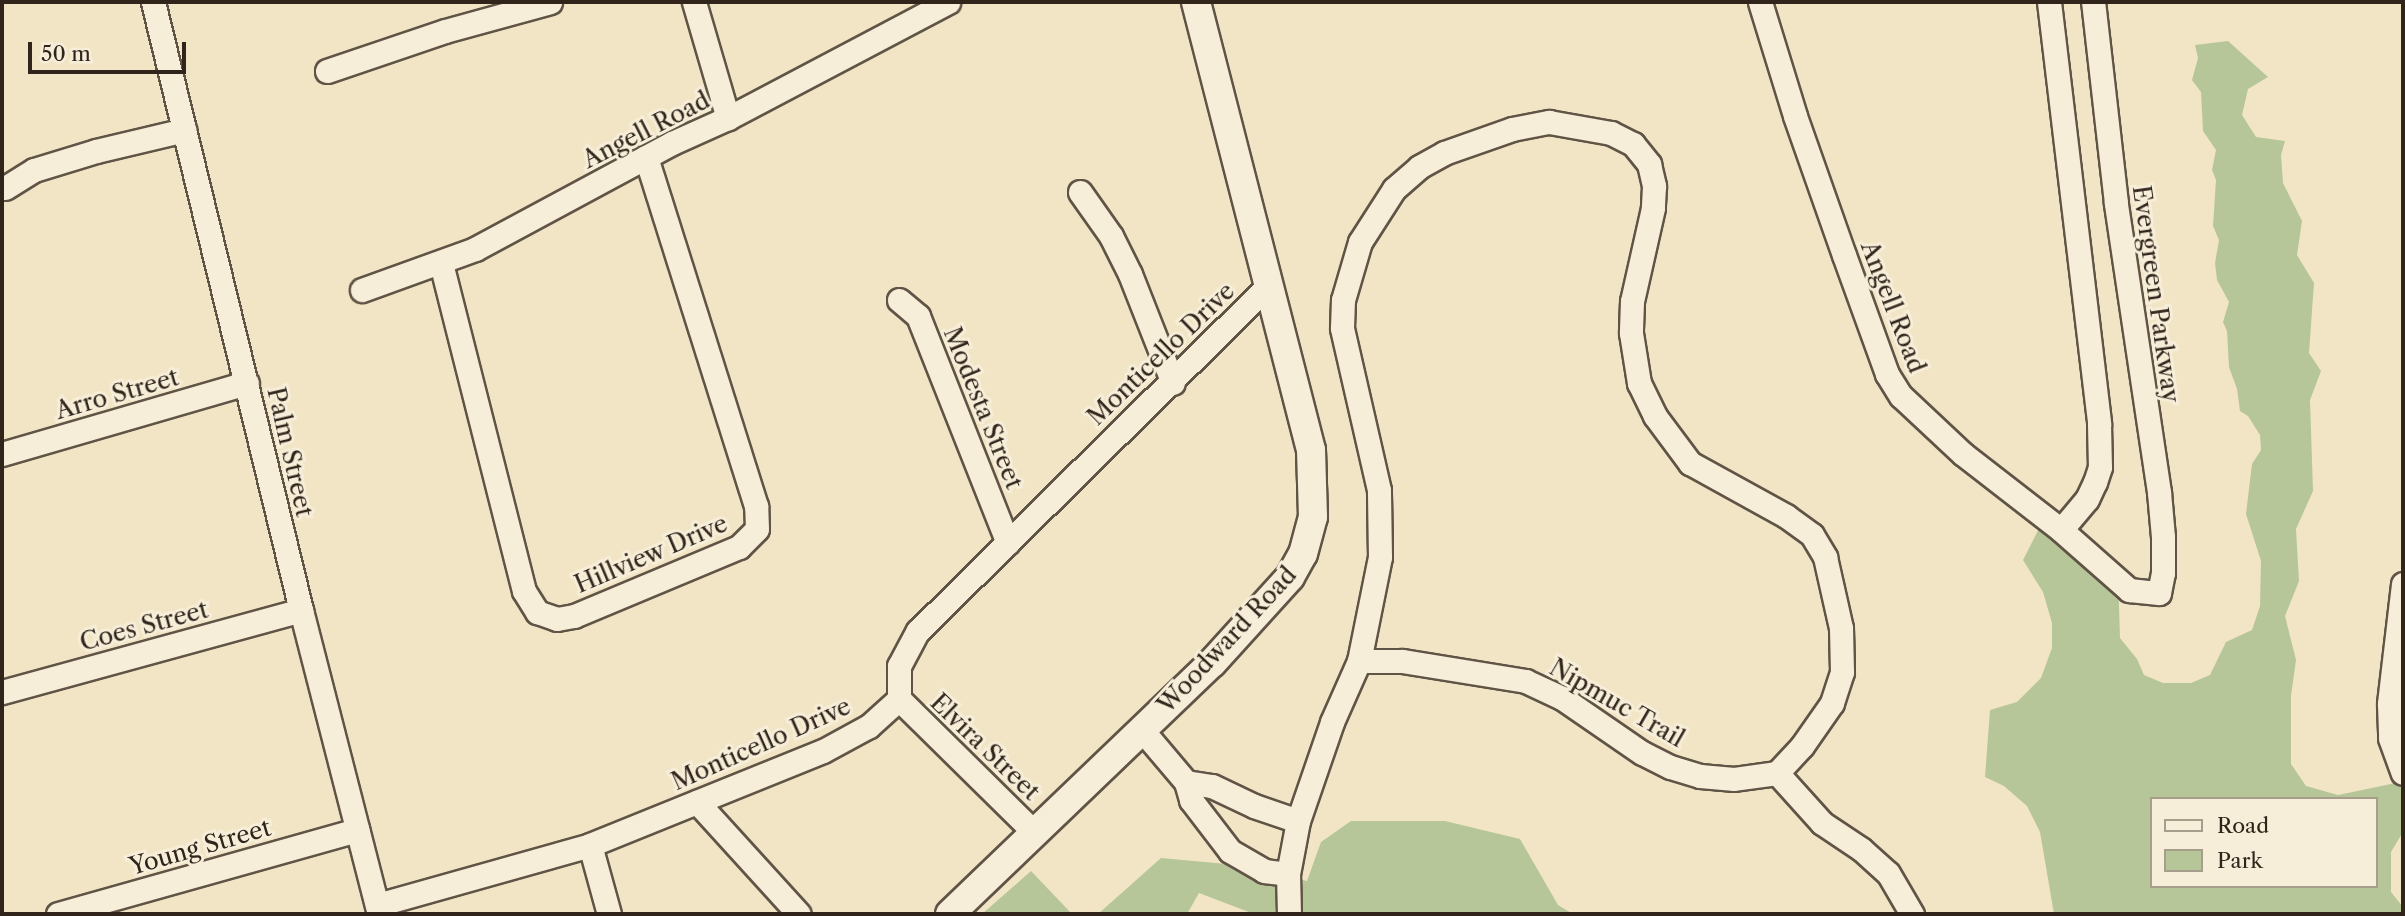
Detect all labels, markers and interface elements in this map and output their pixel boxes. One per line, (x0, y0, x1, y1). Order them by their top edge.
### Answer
scale bar (32, 28, 189, 72)
text: 50 m (41, 41, 91, 66)
street label: Angell Road (578, 86, 714, 174)
street label: Evergreen Parkway (2126, 183, 2186, 405)
street label: Angell Road (1855, 237, 1931, 377)
street label: Monticello Drive (1082, 277, 1240, 431)
street label: Modesta Street (937, 323, 1029, 493)
street label: Arro Street (52, 363, 182, 425)
street label: Palm Street (261, 384, 319, 520)
street label: Hillview Drive (570, 509, 732, 599)
street label: Woodward Road (1152, 561, 1302, 719)
street label: Coes Street (77, 595, 211, 657)
street label: Nipmuc Trail (1544, 653, 1690, 753)
street label: Elvira Street (924, 688, 1046, 806)
street label: Monticello Drive (667, 692, 855, 796)
legend (2150, 797, 2377, 888)
street label: Young Street (126, 813, 274, 881)
text: Road (2217, 813, 2269, 838)
text: Park (2217, 848, 2263, 873)

